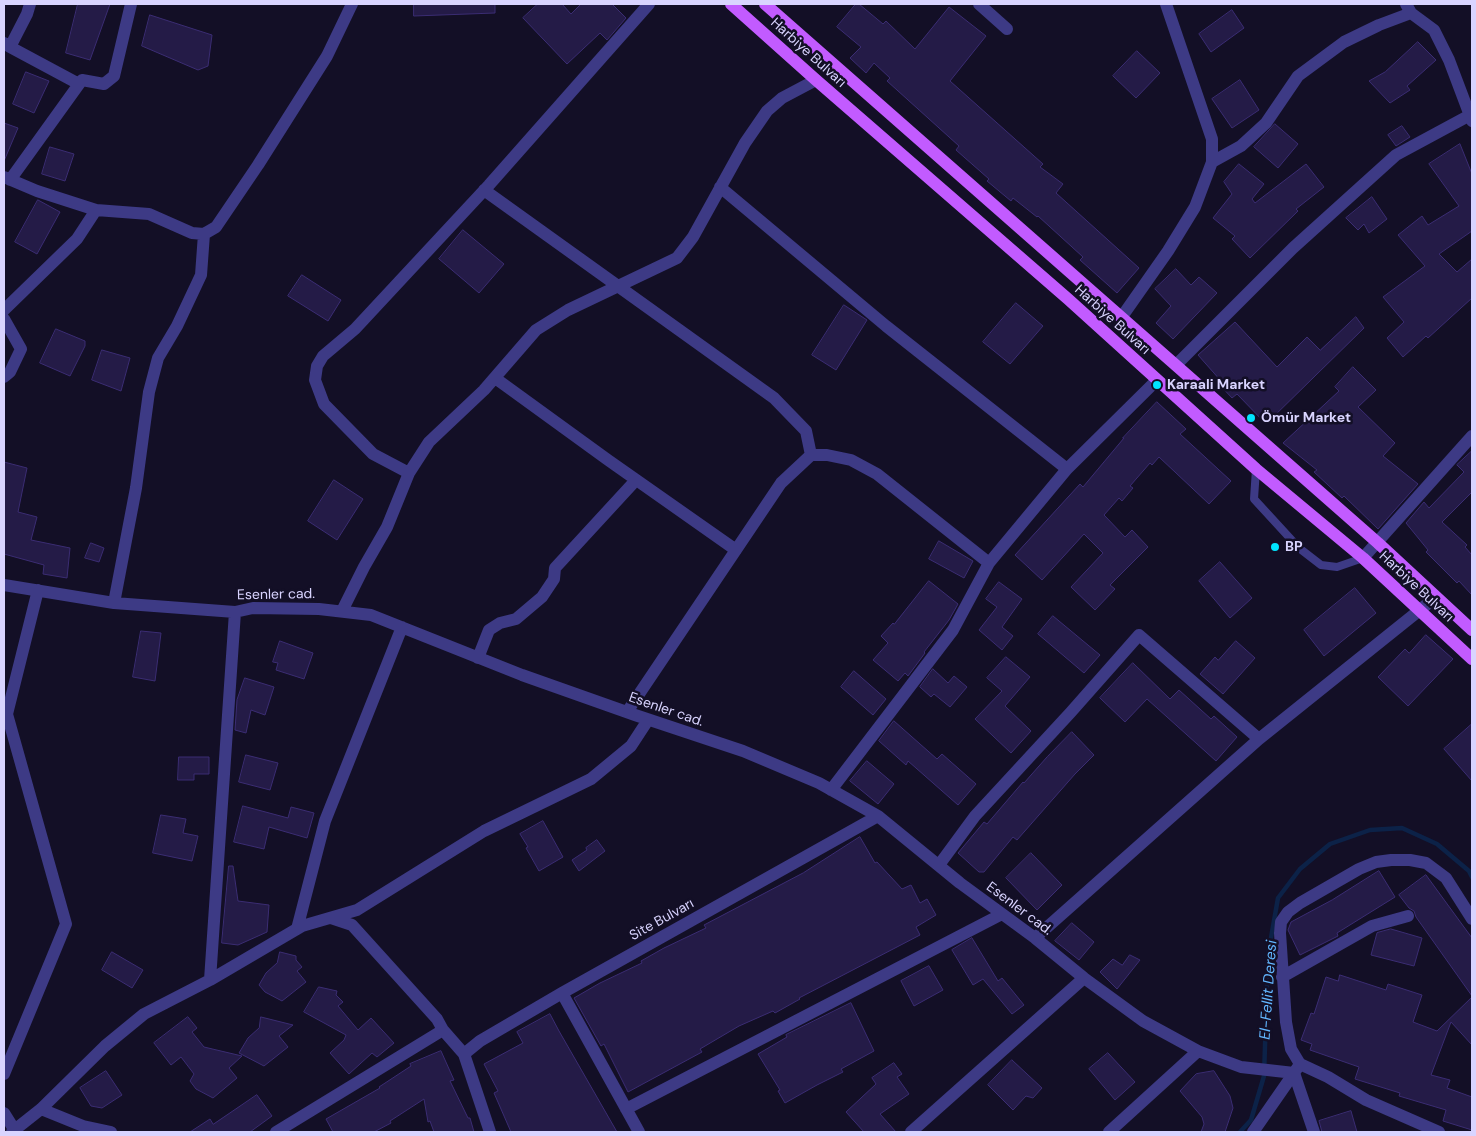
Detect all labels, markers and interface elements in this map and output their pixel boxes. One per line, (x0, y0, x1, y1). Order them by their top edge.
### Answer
street label: Harbiye Bulvarı (767, 15, 849, 91)
street label: Harbiye Bulvarı (1071, 282, 1153, 358)
place label: Karaali Market (1167, 377, 1265, 393)
marker: Karaali Market (1151, 379, 1163, 391)
place label: Ömür Market (1261, 410, 1351, 426)
marker: Ömür Market (1245, 412, 1257, 424)
place label: BP (1285, 539, 1303, 555)
marker: BP (1269, 541, 1281, 553)
street label: Harbiye Bulvarı (1375, 548, 1457, 626)
street label: Esenler cad. (237, 586, 315, 604)
street label: Esenler cad. (626, 689, 706, 731)
street label: Esenler cad. (983, 879, 1055, 939)
street label: Site Bulvarı (627, 895, 697, 945)
water label: El-Fellit Deresi (1257, 940, 1281, 1040)

